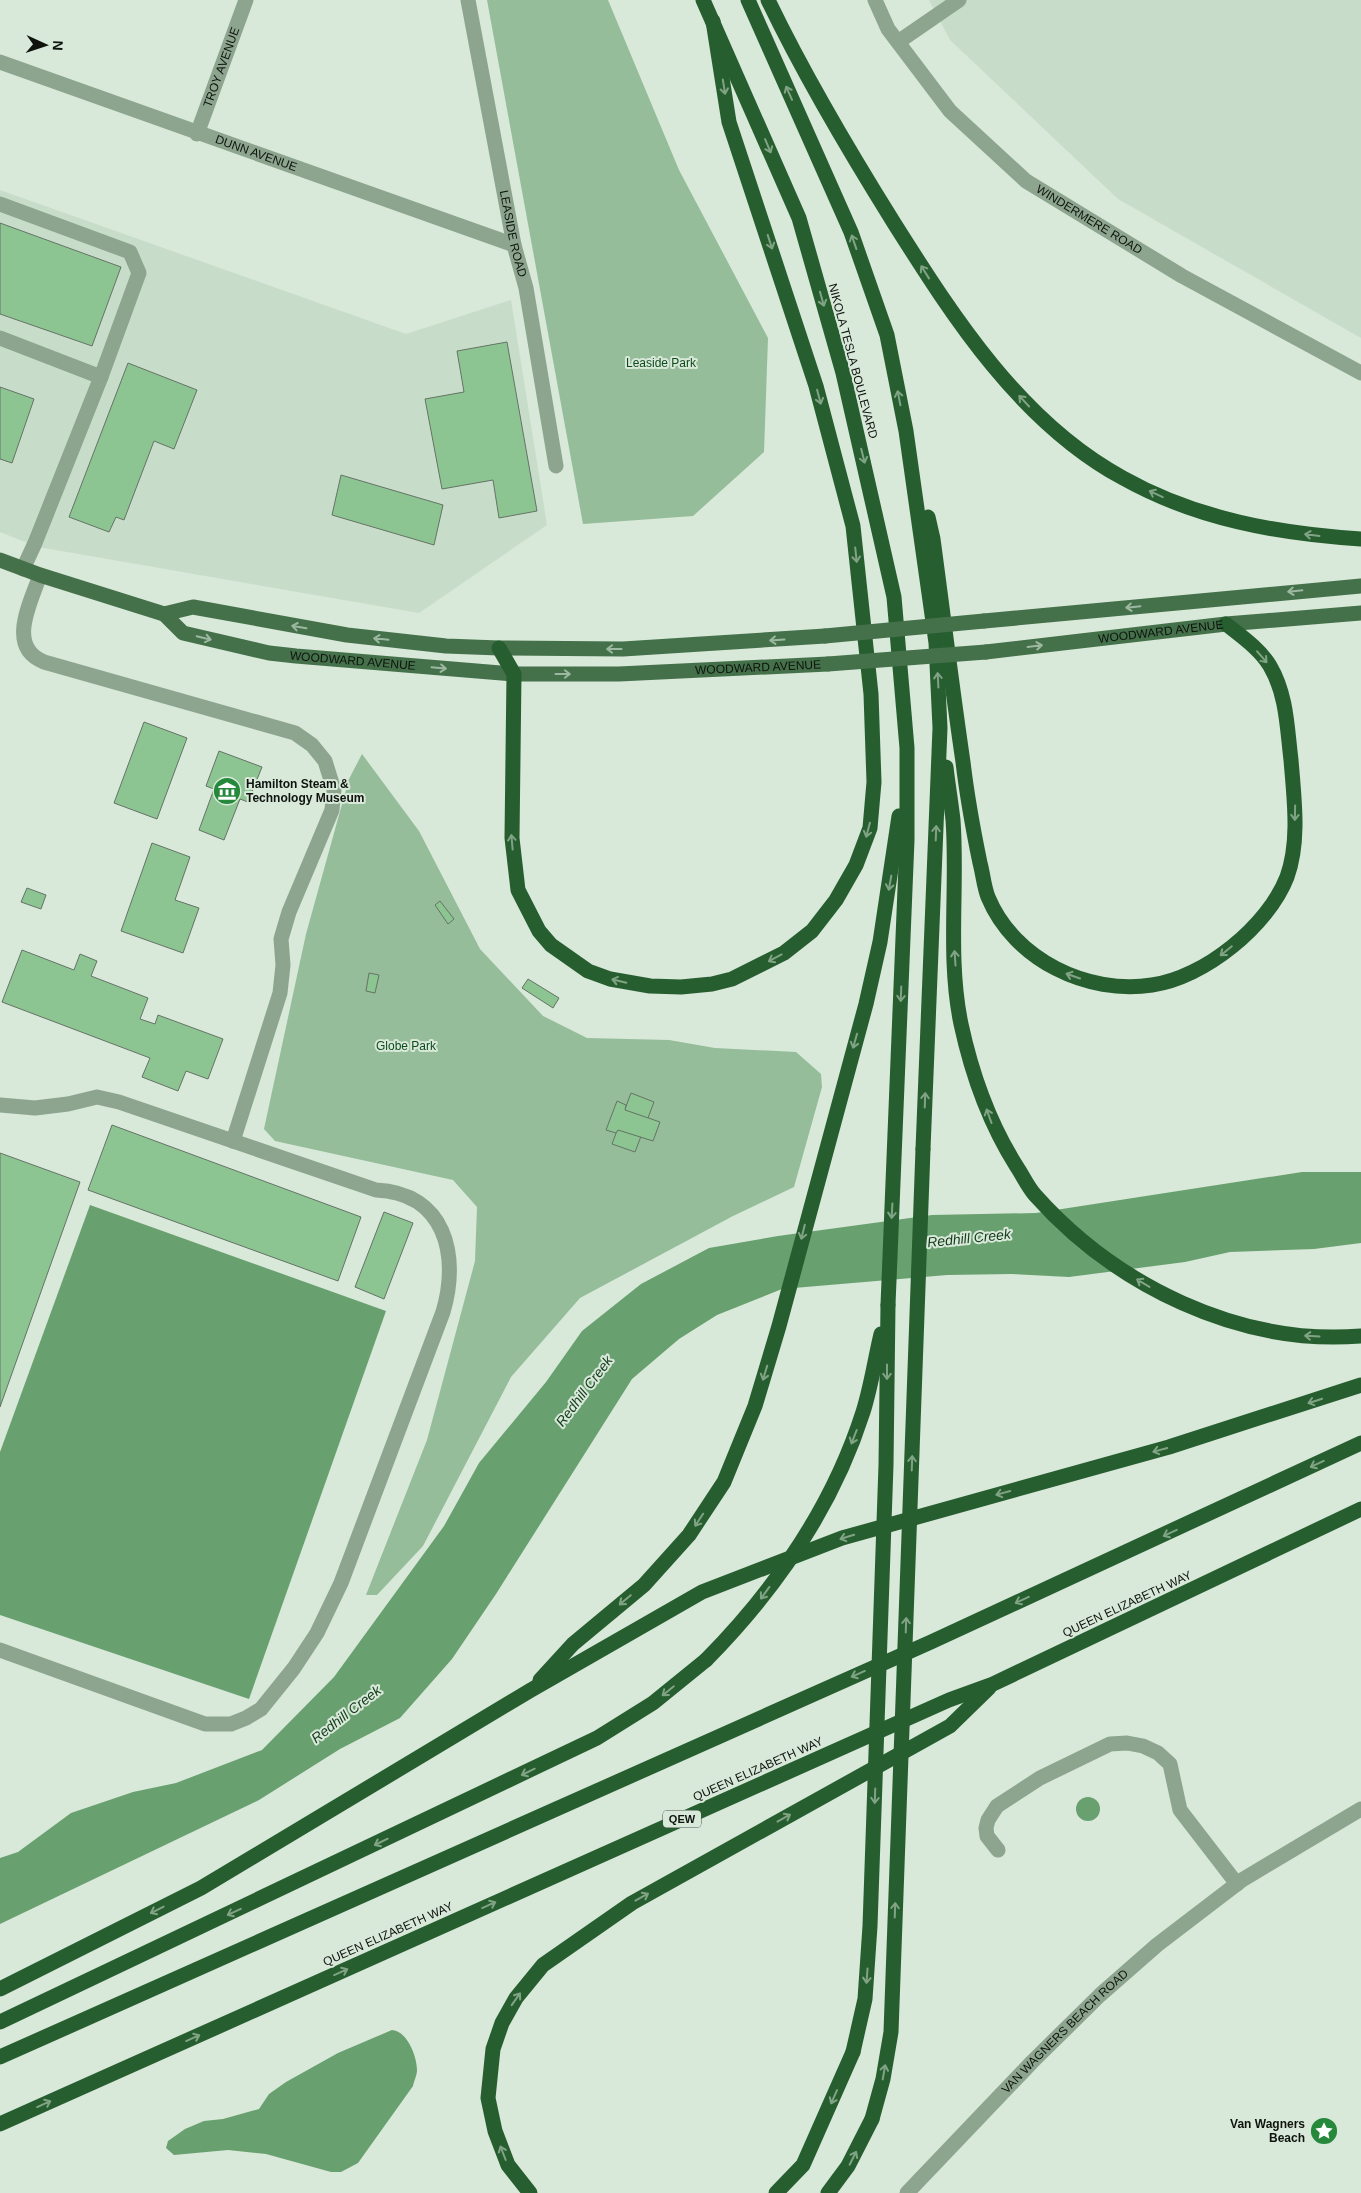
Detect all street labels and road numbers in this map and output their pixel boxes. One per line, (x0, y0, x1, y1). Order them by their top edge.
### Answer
street label: TROY AVENUE (200, 25, 242, 109)
street label: DUNN AVENUE (213, 132, 299, 174)
street label: WINDERMERE ROAD (1034, 182, 1145, 257)
street label: LEASIDE ROAD (497, 189, 530, 279)
street label: NIKOLA TESLA BOULEVARD (825, 282, 881, 441)
street label: WOODWARD AVENUE (1097, 617, 1224, 646)
street label: WOODWARD AVENUE (289, 648, 416, 673)
street label: WOODWARD AVENUE (695, 657, 821, 677)
street label: QUEEN ELIZABETH WAY (1060, 1568, 1194, 1640)
street label: QUEEN ELIZABETH WAY (691, 1734, 825, 1804)
road number: QEW (663, 1810, 701, 1828)
street label: QUEEN ELIZABETH WAY (321, 1899, 455, 1969)
street label: VAN WAGNERS BEACH ROAD (999, 1966, 1131, 2096)

